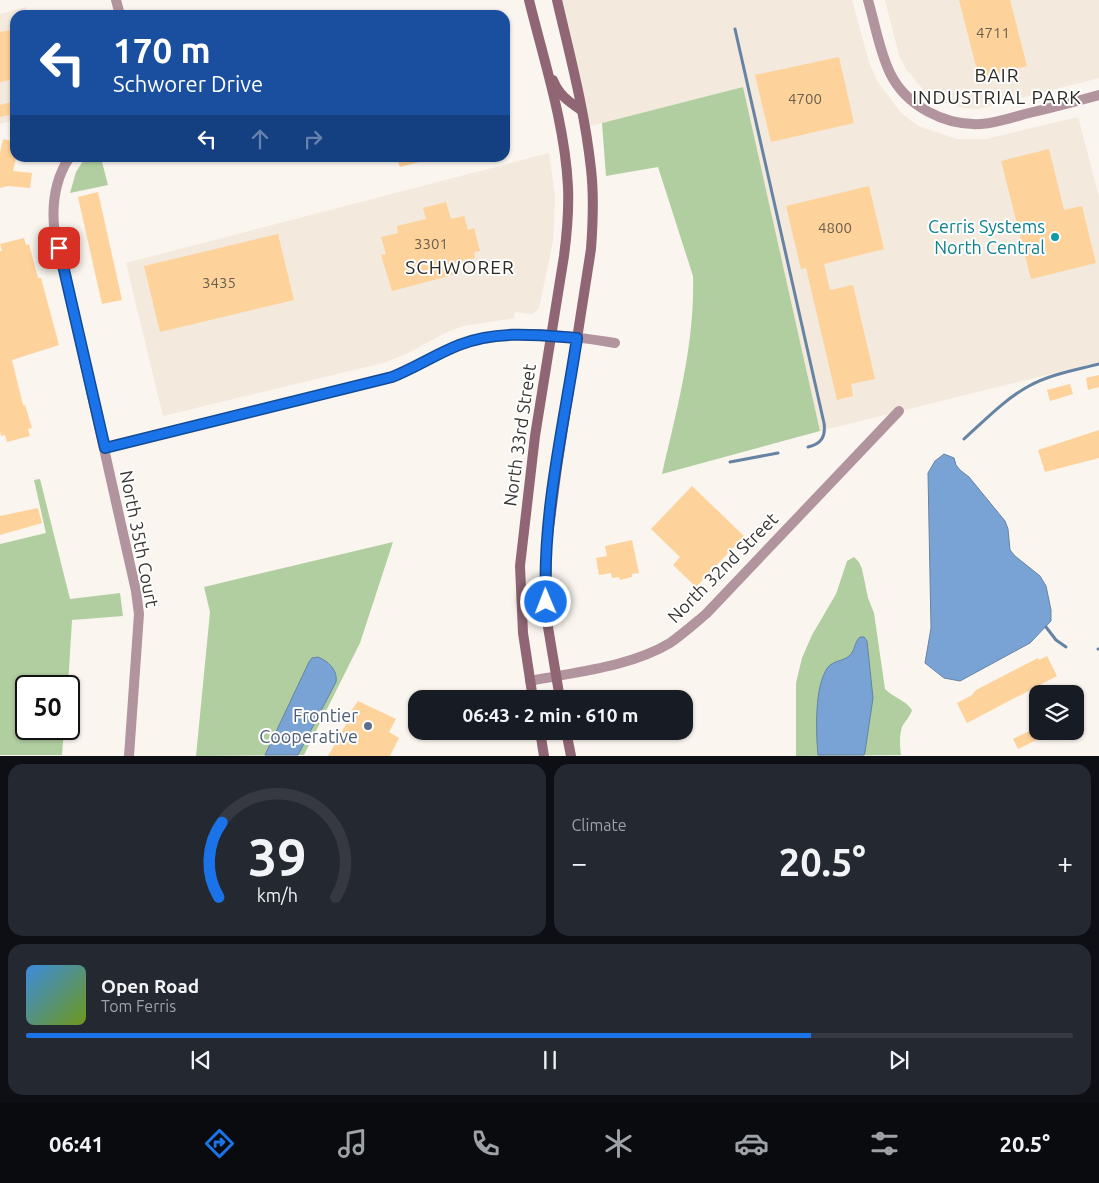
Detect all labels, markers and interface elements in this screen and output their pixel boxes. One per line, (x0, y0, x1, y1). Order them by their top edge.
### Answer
house number: 4711 (976, 24, 1010, 41)
icon: left (30, 30, 95, 95)
text: 170 m (113, 30, 211, 70)
district label: BAIR INDUSTRIAL PARK (912, 64, 1082, 108)
text: Schworer Drive (113, 71, 263, 96)
house number: 4700 (788, 90, 822, 107)
icon: left (193, 125, 221, 153)
icon: ahead (246, 125, 274, 153)
icon: right (299, 125, 327, 153)
place label: Cerris Systems North Central (928, 216, 1045, 257)
house number: 4800 (818, 219, 852, 236)
pin (38, 227, 80, 269)
marker: Cerris Systems North Central (1049, 231, 1061, 243)
icon: arrive (45, 234, 73, 262)
house number: 3301 (414, 235, 448, 252)
district label: SCHWORER (405, 256, 515, 278)
house number: 3435 (202, 274, 236, 291)
street label: North 33rd Street (499, 362, 539, 507)
street label: North 35th Court (117, 469, 163, 609)
street label: North 32nd Street (663, 508, 781, 626)
position arrow (519, 575, 571, 627)
speed limit sign: 50 (15, 675, 80, 740)
map controls (1029, 685, 1084, 740)
button: layers (1029, 685, 1084, 740)
text: 06:43 · 2 min · 610 m (463, 704, 638, 726)
place label: Frontier Cooperative (259, 705, 358, 746)
marker: Frontier Cooperative (362, 720, 374, 732)
text: Climate (572, 816, 627, 834)
text: 39 (247, 828, 306, 886)
text: 20.5° (779, 841, 866, 883)
text: − (572, 847, 587, 878)
text: + (1057, 847, 1073, 878)
text: km/h (256, 885, 297, 905)
text: Open Road (101, 975, 199, 997)
text: Tom Ferris (101, 997, 176, 1015)
icon: previous (187, 1046, 215, 1074)
icon: pause (536, 1046, 564, 1074)
icon: next (885, 1046, 913, 1074)
icon: directions (202, 1126, 237, 1161)
icon: music (335, 1126, 370, 1161)
icon: phone (468, 1126, 503, 1161)
icon: climate (601, 1126, 636, 1161)
icon: car (734, 1126, 769, 1161)
icon: filters (867, 1126, 902, 1161)
text: 06:41 (49, 1131, 104, 1156)
text: 20.5° (1000, 1131, 1050, 1156)

